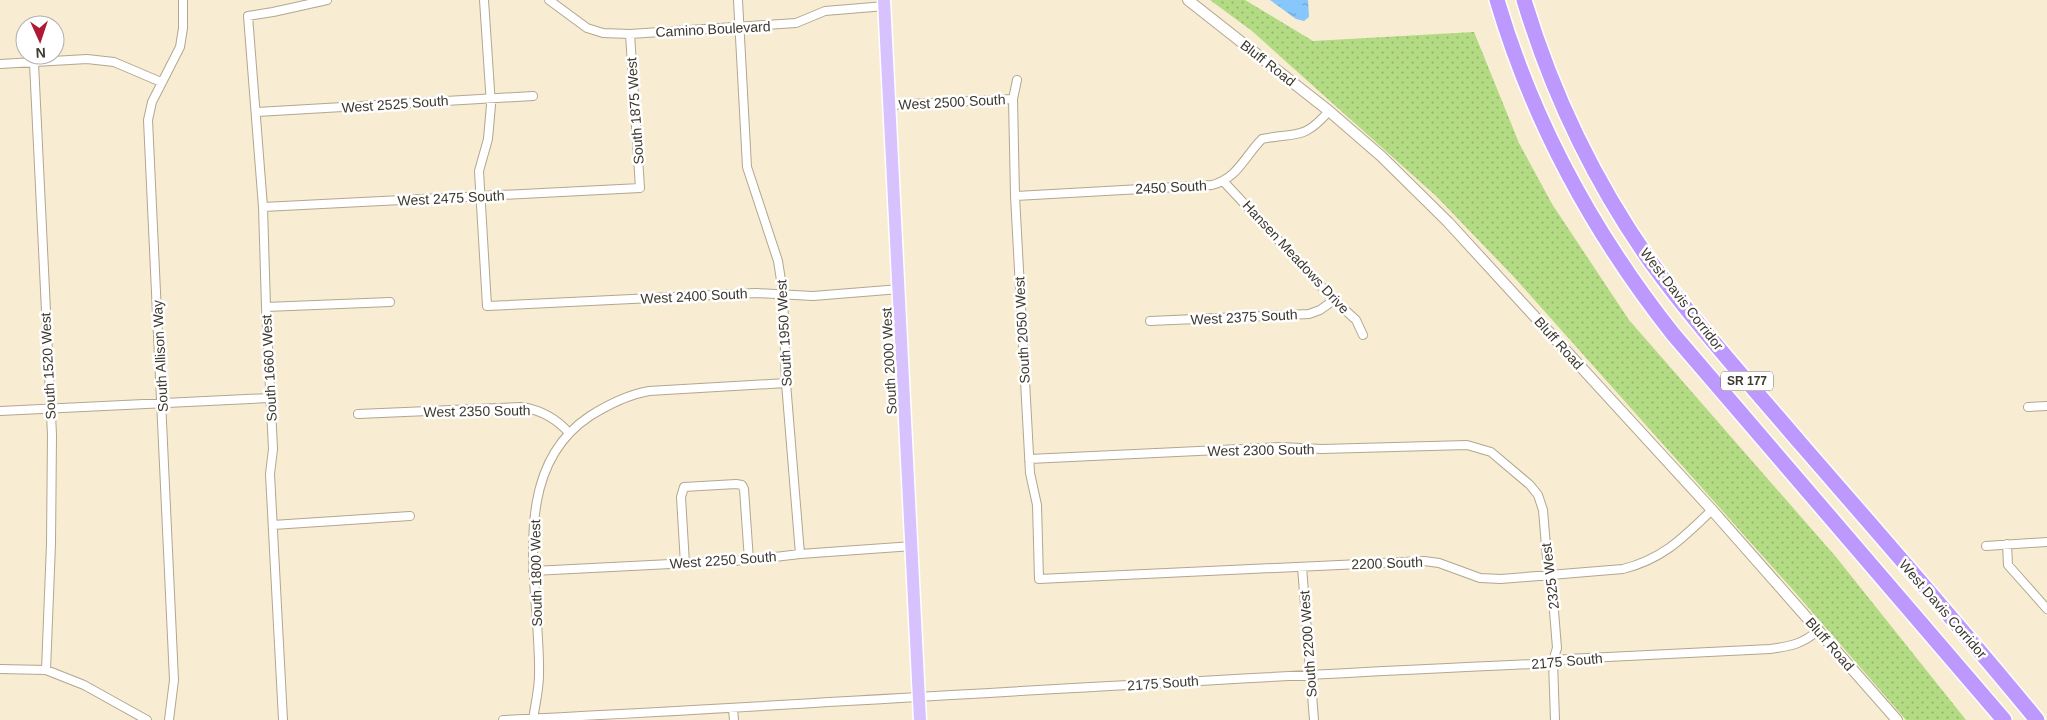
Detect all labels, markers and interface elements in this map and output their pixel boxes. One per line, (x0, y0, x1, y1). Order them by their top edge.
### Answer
north arrow (15, 15, 65, 65)
street label: Camino Boulevard (655, 18, 771, 40)
street label: Bluff Road (1237, 37, 1299, 89)
text: N (35, 45, 46, 61)
street label: South 1875 West (623, 57, 647, 165)
street label: West 2500 South (898, 91, 1006, 113)
street label: West 2525 South (341, 92, 449, 116)
street label: 2450 South (1135, 177, 1207, 197)
street label: West 2475 South (397, 187, 505, 209)
street label: Hansen Meadows Drive (1239, 197, 1353, 317)
street label: West Davis Corridor (1637, 245, 1727, 353)
street label: South 2050 West (1011, 276, 1033, 384)
street label: South 1950 West (773, 279, 795, 387)
street label: West 2400 South (640, 285, 748, 307)
street label: South Allison Way (149, 299, 171, 413)
street label: West 2375 South (1190, 306, 1298, 328)
street label: South 2000 West (878, 307, 900, 415)
street label: South 1520 West (37, 312, 59, 420)
street label: Bluff Road (1531, 313, 1587, 373)
street label: South 1660 West (258, 314, 280, 422)
road number: SR 177 (1721, 372, 1773, 391)
street label: West 2350 South (423, 402, 531, 420)
street label: West 2300 South (1207, 441, 1315, 459)
street label: South 1800 West (527, 519, 545, 627)
street label: 2325 West (1538, 542, 1562, 610)
street label: West 2250 South (669, 548, 777, 572)
street label: 2200 South (1351, 554, 1423, 572)
street label: West Davis Corridor (1896, 557, 1990, 662)
street label: South 2200 West (1296, 590, 1320, 698)
street label: Bluff Road (1803, 614, 1857, 674)
street label: 2175 South (1531, 650, 1603, 672)
street label: 2175 South (1127, 673, 1199, 693)

